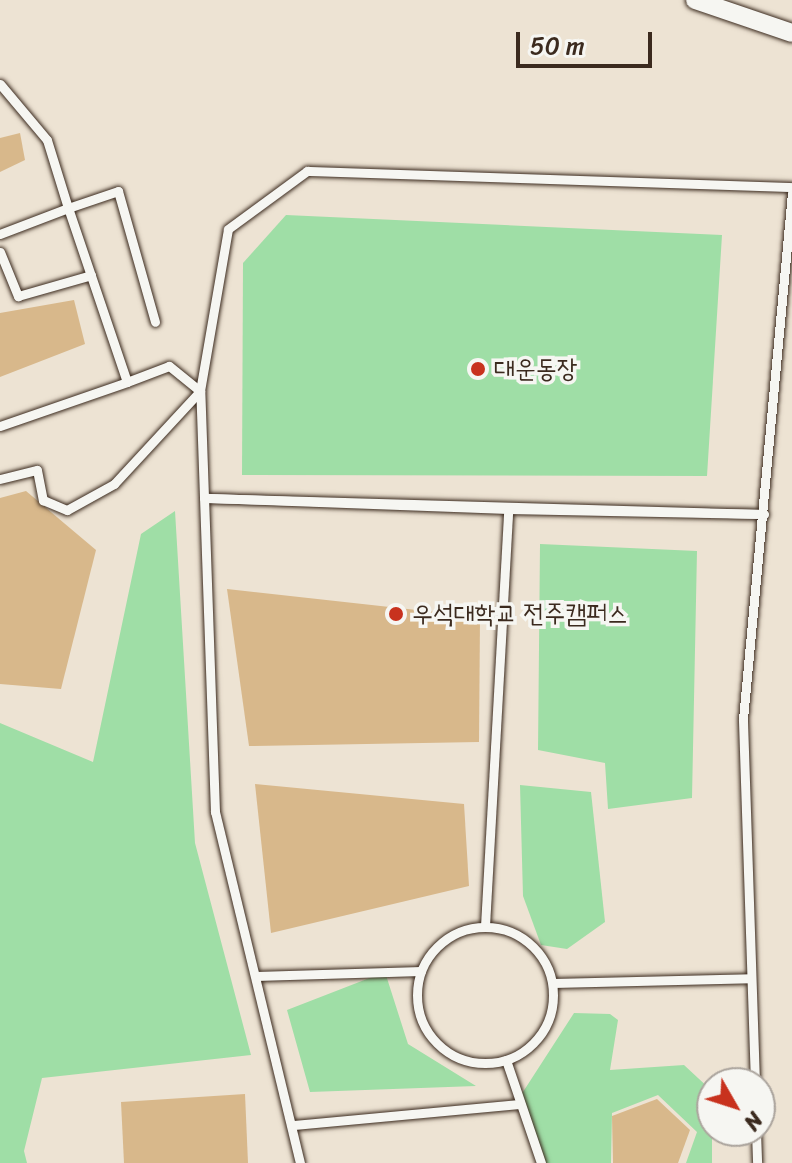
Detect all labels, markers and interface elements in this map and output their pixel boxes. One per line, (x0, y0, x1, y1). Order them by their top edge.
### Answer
scale bar (520, 16, 656, 66)
text: 50 m (530, 25, 585, 67)
place label: 대운동장 (494, 353, 578, 385)
marker: 대운동장 (469, 360, 487, 378)
place label: 우석대학교 전주캠퍼스 (412, 598, 628, 630)
marker: 우석대학교 전주캠퍼스 (387, 605, 405, 623)
north arrow (696, 1067, 776, 1147)
text: N (734, 1103, 773, 1139)

